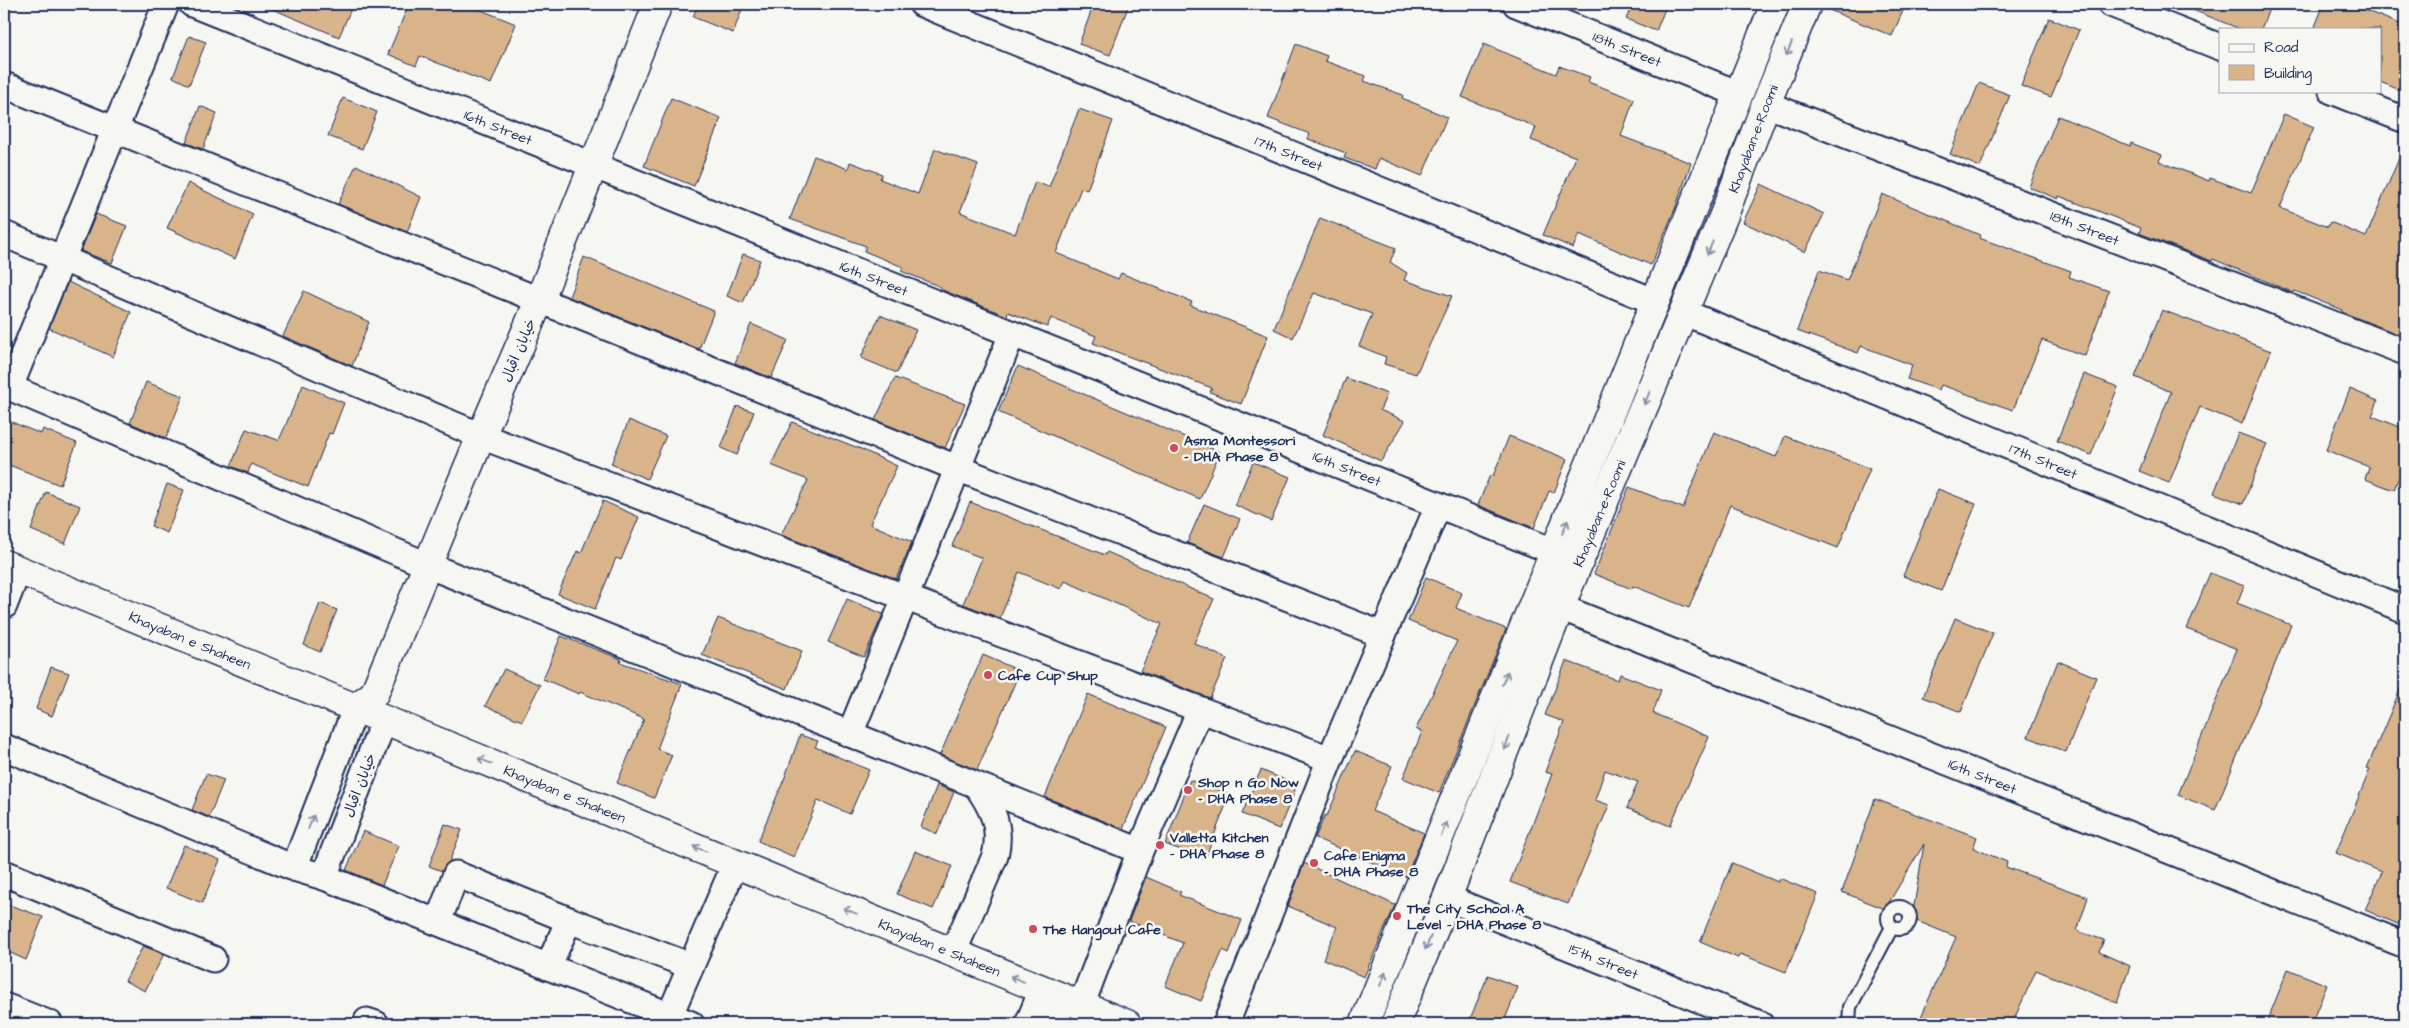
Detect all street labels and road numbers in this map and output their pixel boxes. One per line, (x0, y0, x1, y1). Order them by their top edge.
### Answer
street label: 18th Street (1590, 27, 1664, 73)
street label: Khayaban-e-Roomi (1724, 82, 1784, 196)
street label: 16th Street (461, 105, 535, 151)
street label: 17th Street (1251, 131, 1326, 177)
street label: 18th Street (2047, 206, 2122, 251)
street label: 16th Street (836, 256, 911, 302)
street label: خیابان اقبال (497, 316, 541, 385)
street label: 17th Street (2006, 439, 2080, 485)
street label: 16th Street (1310, 447, 1384, 492)
street label: Khayaban-e-Roomi (1569, 457, 1631, 570)
street label: Khayaban e Shaheen (126, 607, 254, 675)
street label: خیابان اقبال (339, 751, 381, 820)
street label: 16th Street (1945, 754, 2020, 800)
street label: Khayaban e Shaheen (500, 761, 628, 829)
street label: Khayaban e Shaheen (875, 914, 1003, 982)
street label: 15th Street (1566, 939, 1641, 985)

